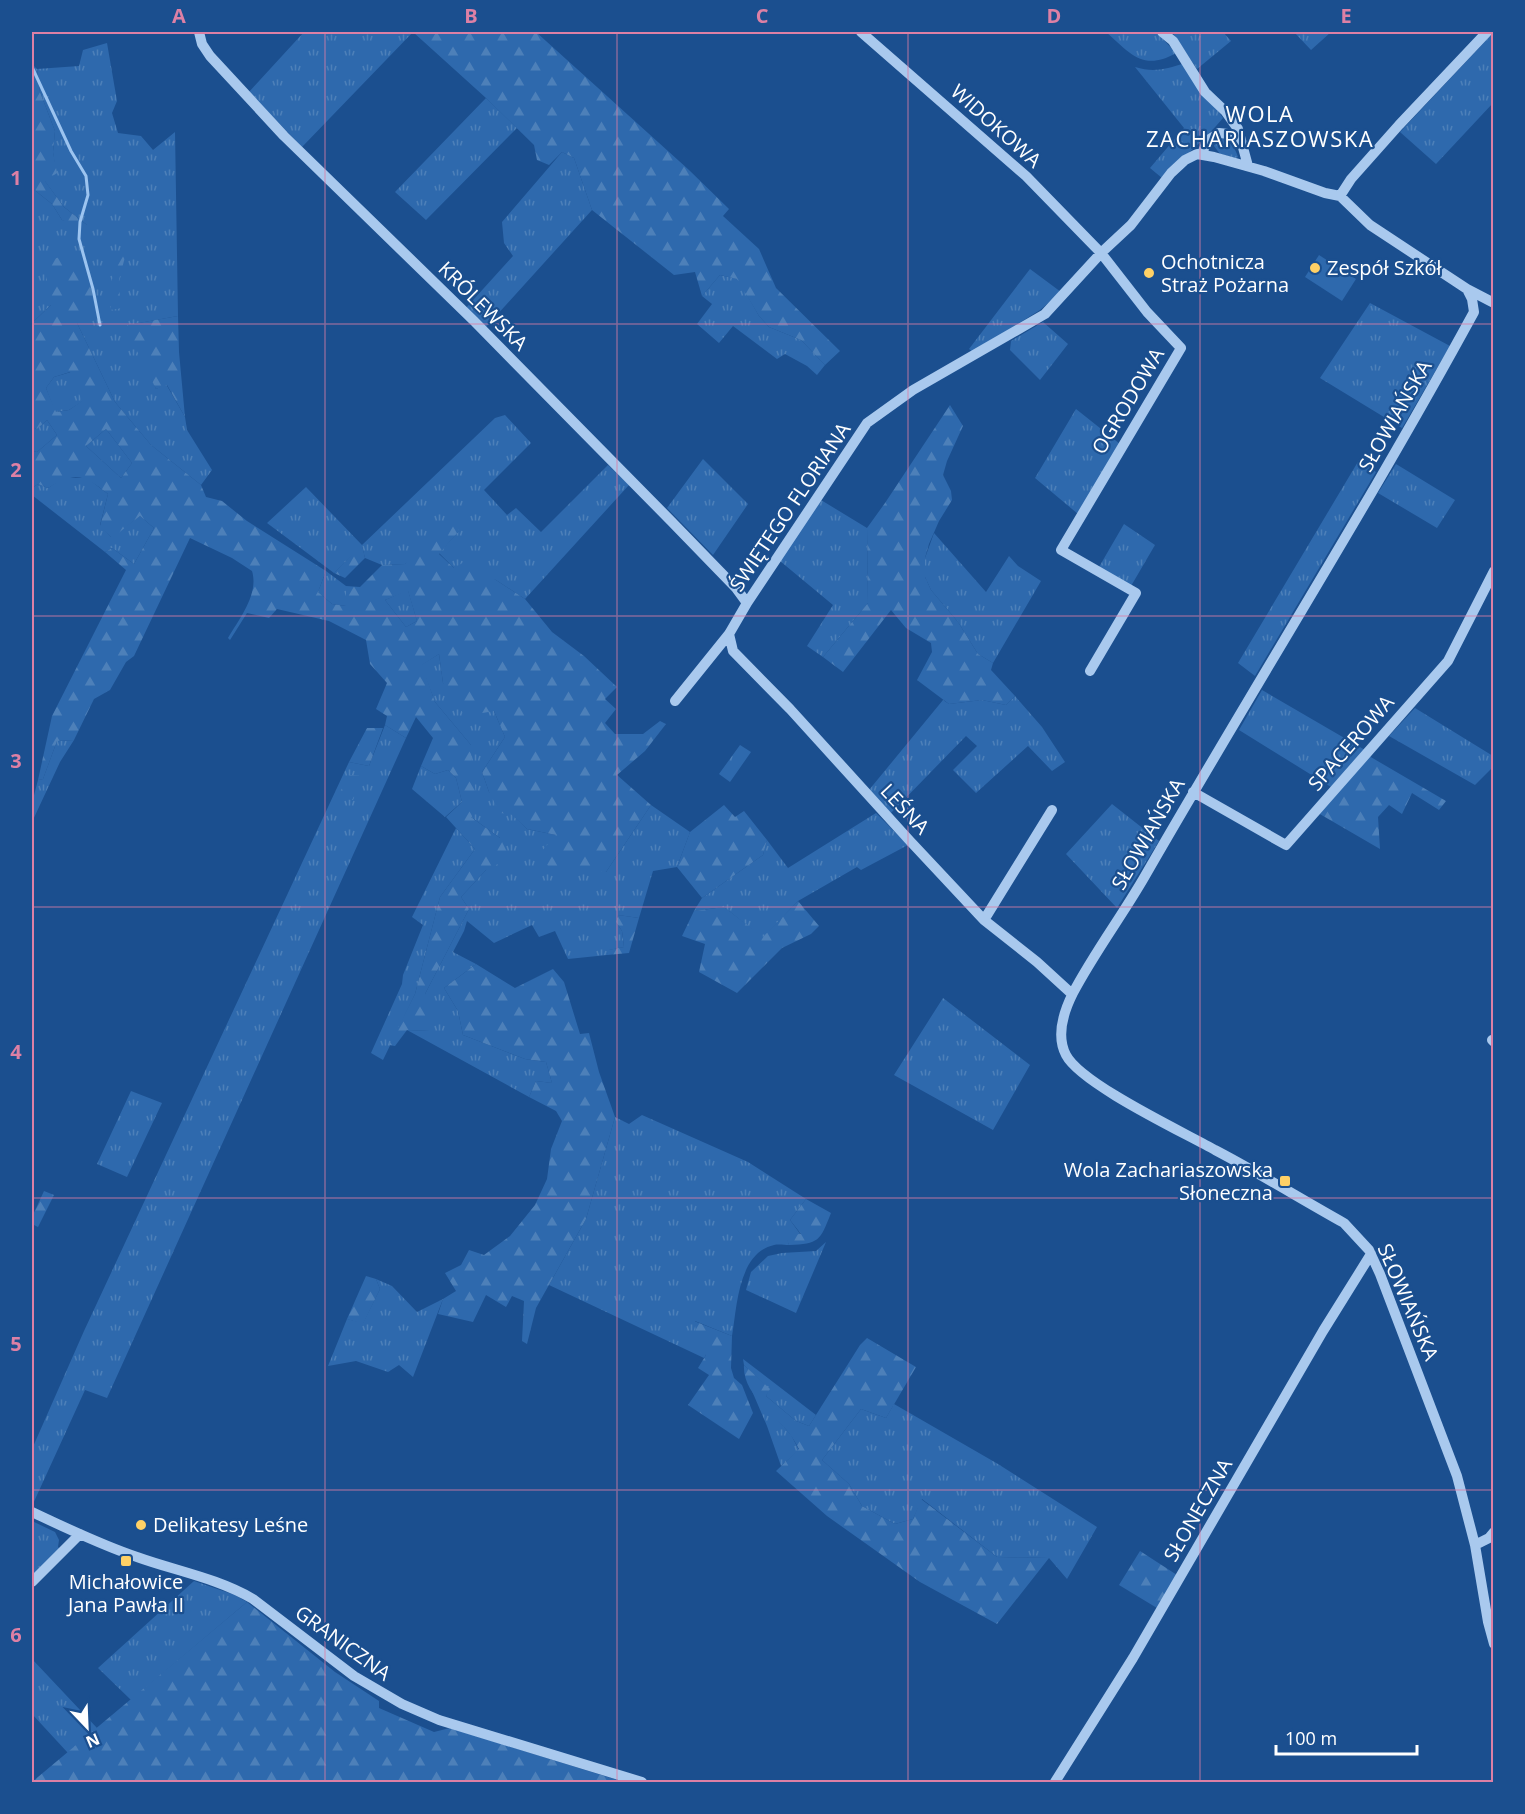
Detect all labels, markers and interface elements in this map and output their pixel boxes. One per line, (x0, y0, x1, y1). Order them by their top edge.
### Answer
text: A (172, 2, 186, 29)
text: B (464, 2, 478, 29)
text: C (756, 2, 769, 29)
text: D (1047, 2, 1061, 29)
text: E (1340, 2, 1352, 29)
street label: WIDOKOWA (945, 78, 1048, 174)
district label: WOLA ZACHARIASZOWSKA (1146, 98, 1374, 153)
text: 1 (10, 164, 22, 191)
place label: Ochotnicza Straż Pożarna (1161, 248, 1289, 298)
place label: Zespół Szkół (1327, 254, 1443, 281)
street label: KRÓLEWSKA (433, 255, 534, 356)
marker: Zespół Szkół (1308, 261, 1322, 275)
marker: Ochotnicza Straż Pożarna (1142, 266, 1156, 280)
street label: OGRODOWA (1085, 342, 1170, 459)
street label: SŁOWIAŃSKA (1352, 355, 1438, 476)
street label: ŚWIĘTEGO FLORIANA (723, 417, 856, 596)
text: 2 (10, 456, 22, 483)
street label: SPACEROWA (1302, 689, 1400, 796)
text: 3 (10, 747, 22, 774)
street label: SŁOWIAŃSKA (1105, 773, 1191, 894)
street label: LEŚNA (875, 777, 936, 840)
text: 4 (10, 1038, 22, 1065)
place label: Wola Zachariaszowska Słoneczna (1064, 1156, 1273, 1206)
marker: Wola Zachariaszowska Słoneczna (1278, 1174, 1292, 1188)
street label: SŁOWIAŃSKA (1372, 1239, 1445, 1365)
text: 5 (10, 1330, 22, 1357)
street label: SŁONECZNA (1157, 1453, 1238, 1566)
place label: Delikatesy Leśne (153, 1511, 308, 1538)
marker: Delikatesy Leśne (134, 1518, 148, 1532)
marker: Michałowice Jana Pawła II (119, 1554, 133, 1568)
place label: Michałowice Jana Pawła II (66, 1568, 184, 1618)
street label: GRANICZNA (290, 1599, 397, 1687)
text: 6 (10, 1621, 22, 1648)
north arrow (57, 1697, 117, 1757)
scale bar (1276, 1718, 1417, 1756)
text: 100 m (1285, 1726, 1337, 1750)
text: N (83, 1728, 103, 1753)

